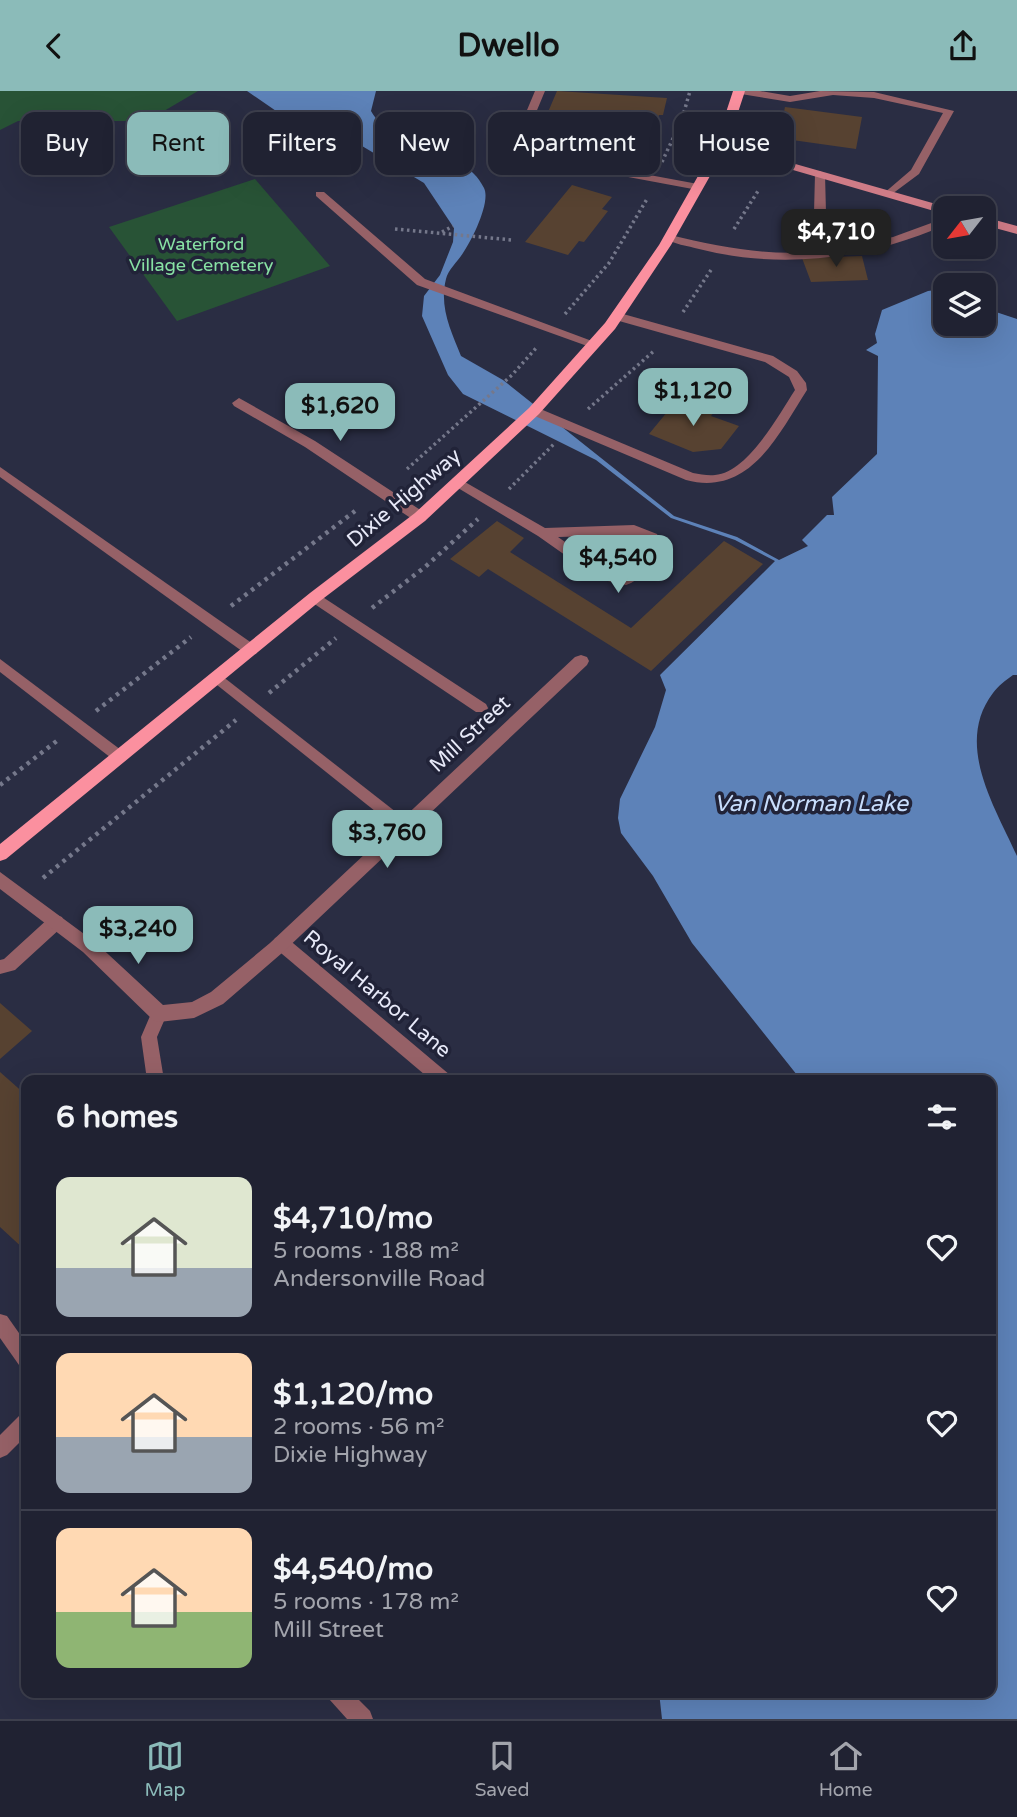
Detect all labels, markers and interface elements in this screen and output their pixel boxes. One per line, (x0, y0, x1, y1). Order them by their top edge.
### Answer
icon: back (35, 27, 73, 65)
text: Dwello (457, 27, 560, 65)
icon: share (944, 27, 982, 65)
chip: Buy (21, 112, 113, 175)
chip: Rent (127, 112, 229, 175)
chip: Filters (243, 112, 361, 175)
chip: New (375, 112, 474, 175)
chip: Apartment (488, 112, 660, 175)
chip: House (674, 112, 794, 175)
north arrow (933, 196, 996, 259)
map controls (933, 196, 996, 336)
pin: $4,710 (779, 209, 893, 269)
text: $4,710 (797, 218, 875, 246)
park label: Waterford Village Cemetery (129, 233, 274, 276)
button: layers (933, 273, 996, 336)
pin: $1,120 (636, 369, 750, 428)
text: $1,120 (654, 377, 732, 405)
pin: $1,620 (283, 383, 397, 443)
text: $1,620 (301, 392, 379, 420)
street label: Dixie Highway (342, 443, 466, 553)
pin: $4,540 (561, 535, 675, 595)
text: $4,540 (579, 544, 657, 572)
street label: Mill Street (424, 690, 516, 778)
water label: Van Norman Lake (714, 790, 910, 818)
pin: $3,760 (330, 811, 444, 870)
text: $3,760 (348, 819, 426, 847)
pin: $3,240 (81, 907, 195, 966)
text: $3,240 (99, 915, 177, 943)
street label: Royal Harbor Lane (298, 925, 456, 1063)
icon: filters (923, 1098, 961, 1136)
text: 6 homes (56, 1099, 178, 1136)
text: $4,710/mo (273, 1200, 433, 1237)
icon: home (112, 1205, 196, 1289)
icon: heart (923, 1228, 961, 1266)
text: 5 rooms · 188 m² (273, 1237, 459, 1265)
text: Andersonville Road (273, 1265, 485, 1293)
text: $1,120/mo (273, 1376, 433, 1413)
icon: home (112, 1381, 196, 1465)
icon: heart (923, 1404, 961, 1442)
text: 2 rooms · 56 m² (273, 1413, 444, 1441)
text: Dixie Highway (273, 1441, 427, 1469)
text: $4,540/mo (273, 1551, 433, 1588)
icon: home (112, 1556, 196, 1640)
icon: heart (923, 1579, 961, 1617)
text: 5 rooms · 178 m² (273, 1588, 459, 1616)
text: Mill Street (273, 1616, 384, 1644)
tab: Map (145, 1737, 186, 1801)
tab: Saved (475, 1737, 530, 1801)
tab: Home (819, 1737, 872, 1801)

